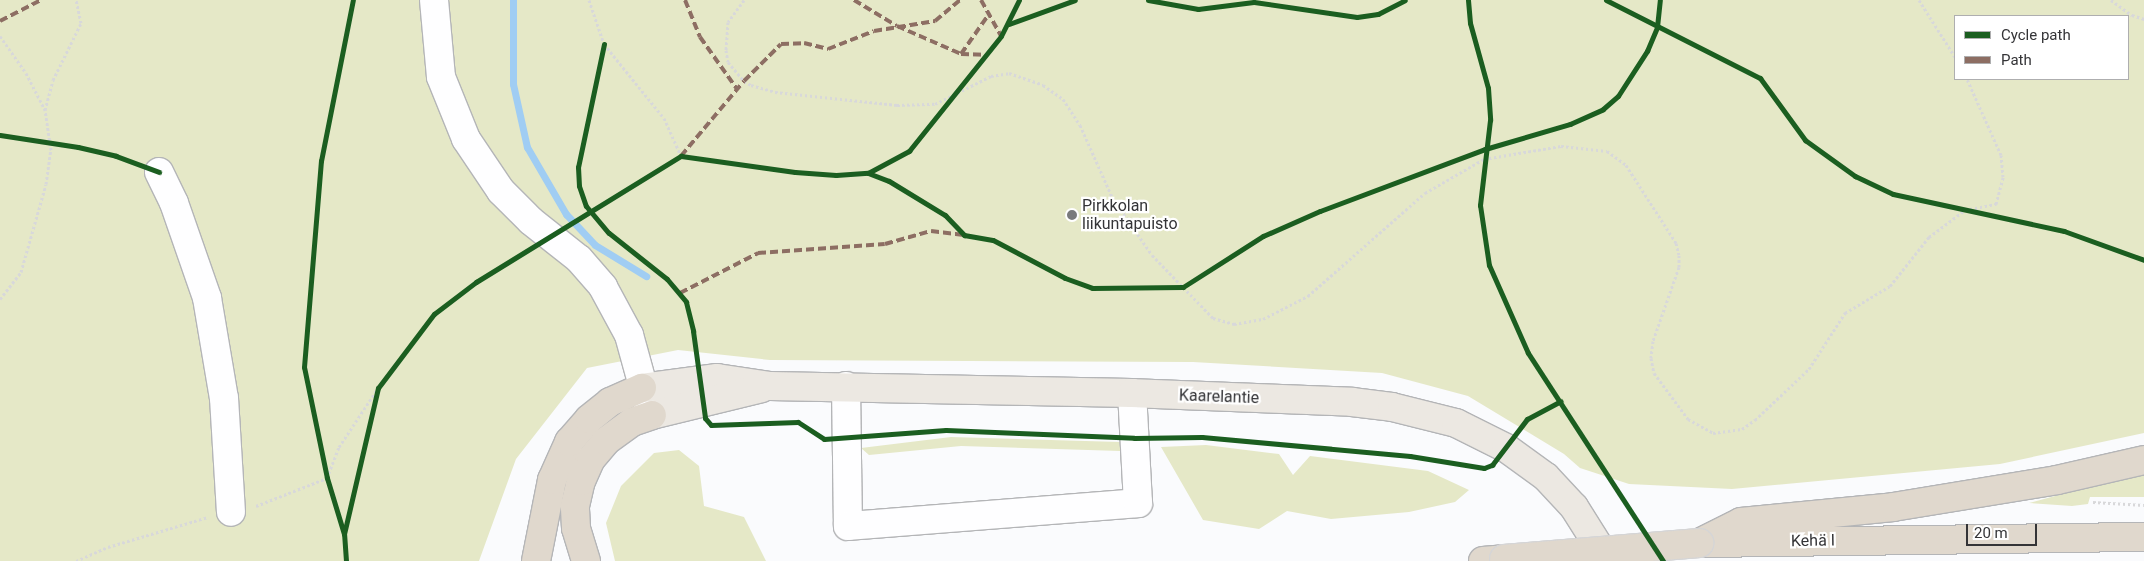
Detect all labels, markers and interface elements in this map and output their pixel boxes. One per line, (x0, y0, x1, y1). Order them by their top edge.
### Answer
legend (1954, 15, 2129, 80)
text: Cycle path (2001, 26, 2071, 44)
text: Path (2001, 51, 2032, 69)
place label: Pirkkolan liikuntapuisto (1082, 196, 1178, 234)
marker: Pirkkolan liikuntapuisto (1066, 209, 1078, 221)
street label: Kaarelantie (1179, 386, 1259, 408)
scale bar (1969, 514, 2040, 546)
text: 20 m (1974, 524, 2008, 542)
street label: Kehä I (1791, 531, 1835, 551)

